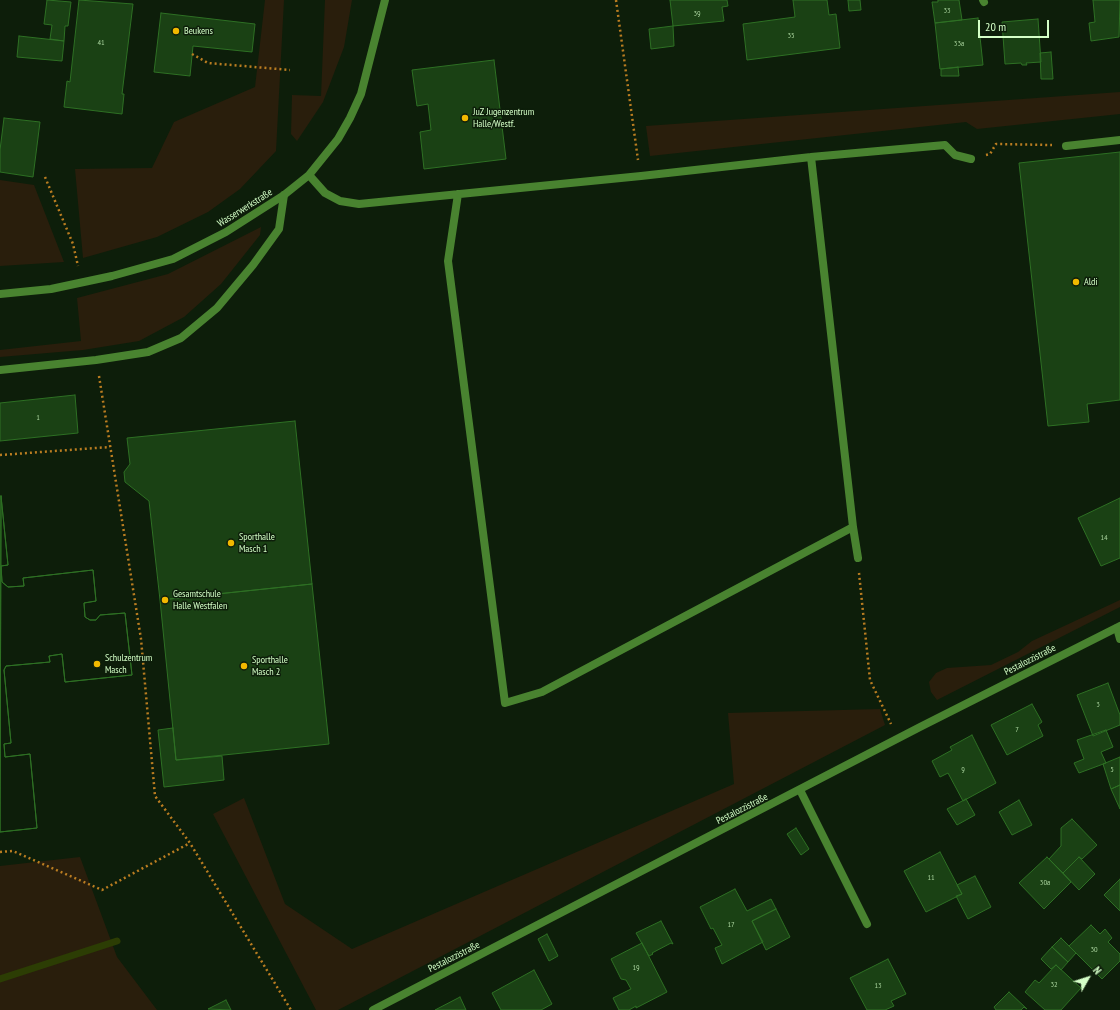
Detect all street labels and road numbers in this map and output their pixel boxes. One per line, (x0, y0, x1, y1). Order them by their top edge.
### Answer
street label: Wasserwerkstraße (215, 186, 275, 230)
street label: Pestalozzistraße (1002, 642, 1058, 678)
street label: Pestalozzistraße (714, 791, 770, 827)
street label: Pestalozzistraße (426, 939, 482, 975)

